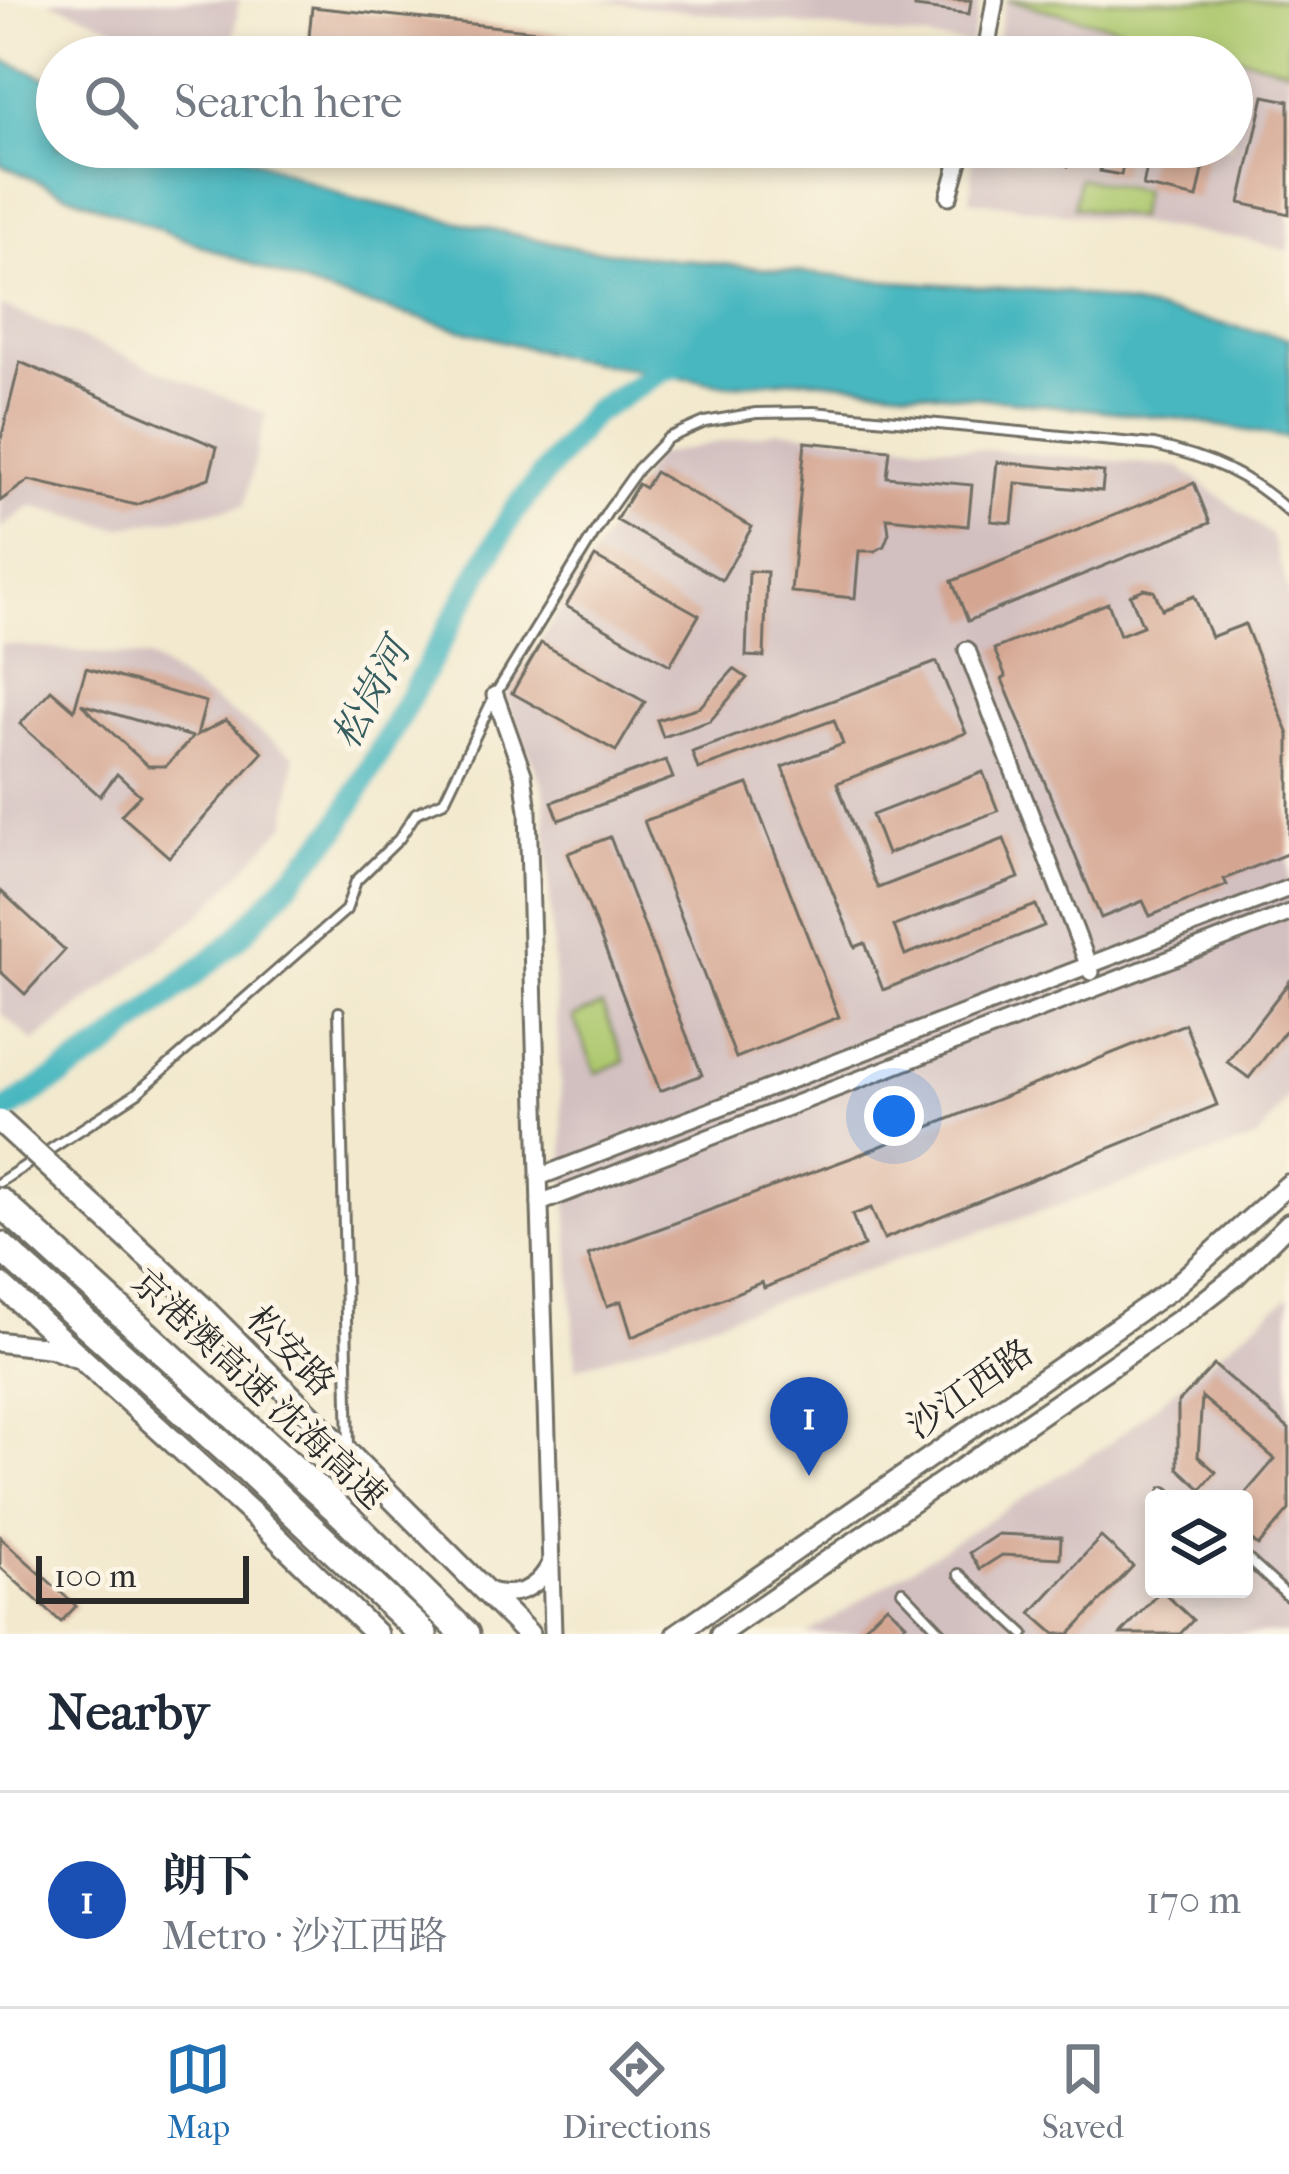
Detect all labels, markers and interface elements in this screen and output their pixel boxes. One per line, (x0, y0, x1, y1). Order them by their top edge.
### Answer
search box (36, 36, 1253, 168)
icon: search (78, 69, 144, 135)
text: Search here (174, 76, 402, 129)
water label: 松岗河 (323, 626, 422, 756)
your location (864, 1086, 924, 1146)
street label: 京港澳高速 沈海高速 (123, 1261, 395, 1517)
street label: 松安路 (238, 1298, 344, 1404)
street label: 沙江西路 (899, 1330, 1041, 1448)
pin: 1 (770, 1377, 848, 1476)
map controls (1145, 1490, 1253, 1598)
button: layers (1145, 1490, 1253, 1598)
scale bar (36, 1550, 249, 1603)
text: 100 m (54, 1557, 137, 1596)
text: Nearby (48, 1682, 209, 1742)
text: 朗下 (162, 1850, 252, 1903)
text: 1 (80, 1877, 94, 1923)
text: 170 m (1146, 1877, 1241, 1923)
text: Metro · 沙江西路 (162, 1913, 447, 1959)
tab: Map (165, 2036, 231, 2147)
tab: Directions (562, 2036, 711, 2147)
tab: Saved (1042, 2036, 1124, 2147)

